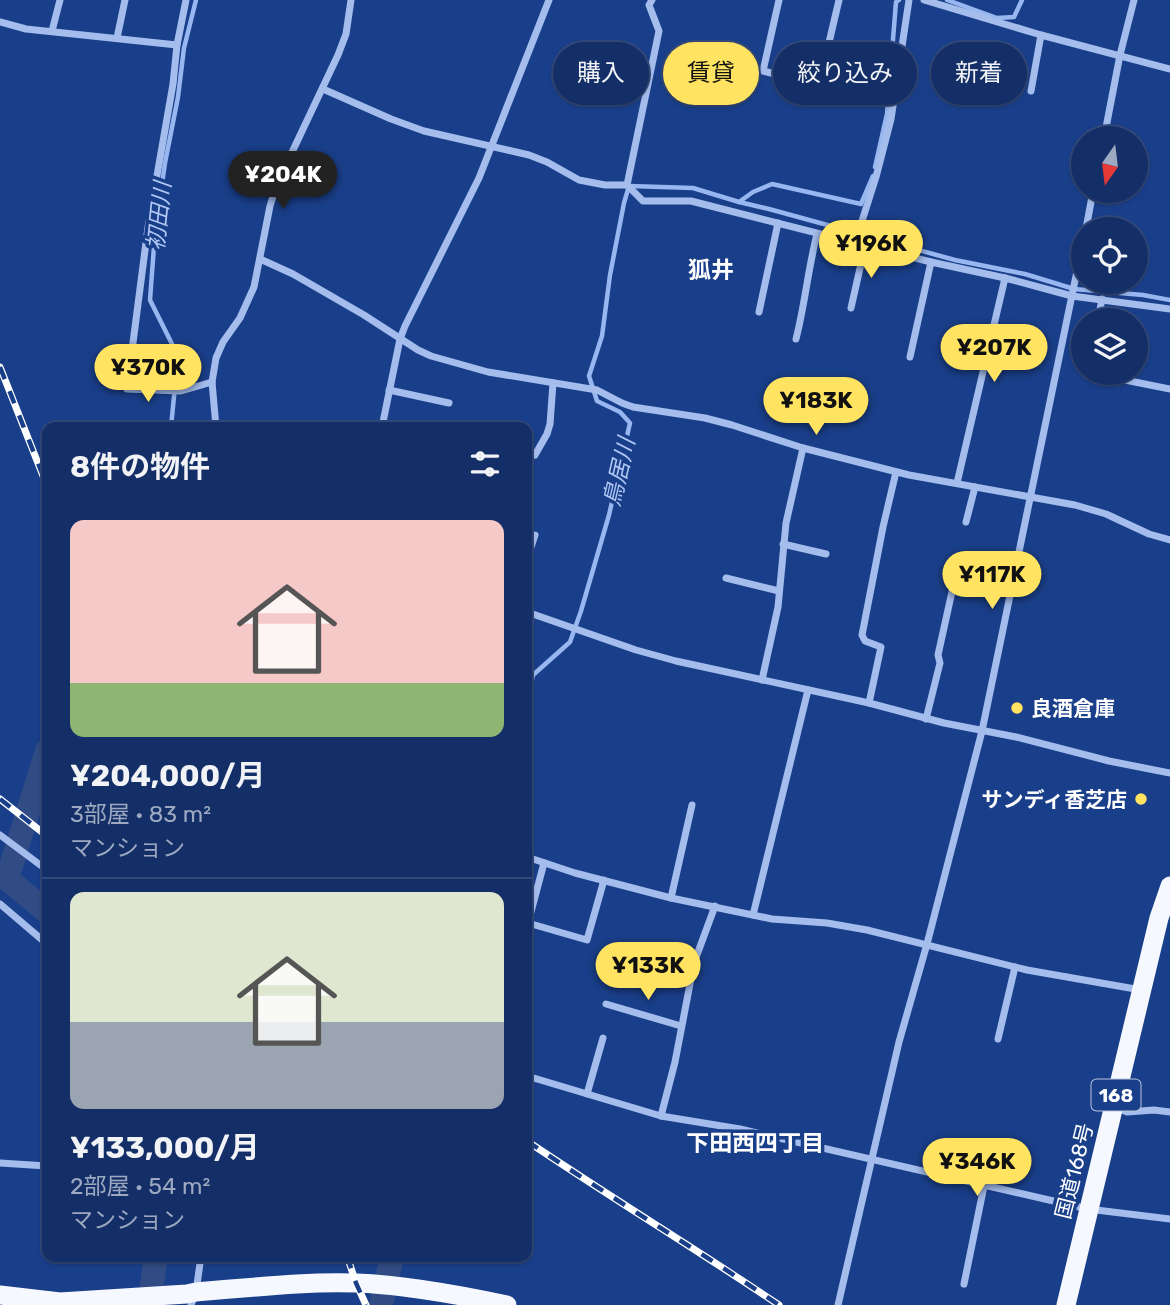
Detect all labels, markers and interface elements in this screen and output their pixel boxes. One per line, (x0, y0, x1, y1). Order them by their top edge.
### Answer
chip: 購入 (553, 42, 649, 105)
chip: 賃貸 (663, 42, 759, 105)
chip: 絞り込み (773, 42, 917, 105)
chip: 新着 (931, 42, 1027, 105)
north arrow (1071, 126, 1148, 203)
map controls (1071, 126, 1148, 385)
pin: ¥204K (234, 152, 332, 211)
text: ¥204K (244, 160, 322, 188)
water label: 初田川 (141, 177, 177, 252)
button: locate (1071, 217, 1148, 294)
pin: ¥196K (822, 220, 920, 280)
text: ¥196K (835, 229, 907, 257)
district label: 狐井 (688, 256, 734, 284)
button: layers (1071, 308, 1148, 385)
pin: ¥207K (945, 324, 1043, 384)
text: ¥207K (957, 333, 1031, 361)
pin: ¥370K (99, 344, 197, 404)
text: ¥370K (110, 353, 186, 381)
pin: ¥183K (767, 378, 865, 437)
text: ¥183K (779, 386, 853, 414)
water label: 鳥居川 (598, 432, 641, 509)
icon: filters (466, 445, 504, 483)
text: 8件の物件 (70, 449, 210, 485)
pin: ¥117K (943, 552, 1041, 611)
text: ¥117K (958, 560, 1026, 588)
icon: home (224, 566, 350, 692)
place label: 良酒倉庫 (1031, 696, 1115, 721)
marker: 良酒倉庫 (1009, 700, 1025, 716)
text: ¥204,000/月 (70, 758, 265, 794)
place label: サンディ香芝店 (981, 787, 1127, 812)
marker: サンディ香芝店 (1133, 791, 1149, 807)
text: 3部屋 · 83 m² (70, 800, 211, 828)
text: マンション (70, 834, 185, 862)
icon: home (224, 938, 350, 1064)
pin: ¥133K (599, 942, 697, 1002)
text: ¥133K (612, 951, 684, 979)
road number: 168 (1092, 1079, 1140, 1110)
street label: 国道168号 (1050, 1120, 1098, 1222)
district label: 下田西四丁目 (686, 1129, 824, 1157)
text: ¥133,000/月 (70, 1130, 260, 1166)
pin: ¥346K (928, 1138, 1026, 1198)
text: ¥346K (939, 1147, 1015, 1175)
text: 2部屋 · 54 m² (70, 1172, 210, 1200)
text: マンション (70, 1206, 185, 1234)

